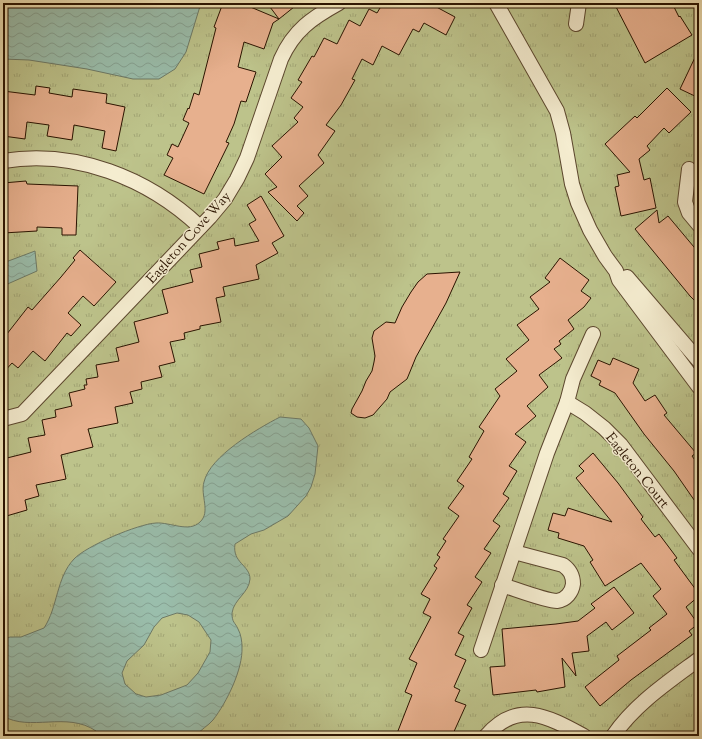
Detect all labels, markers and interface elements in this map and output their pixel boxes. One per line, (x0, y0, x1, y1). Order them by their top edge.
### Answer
street label: Eagleton Cove Way (143, 188, 236, 289)
street label: Eagleton Court (600, 429, 673, 514)

